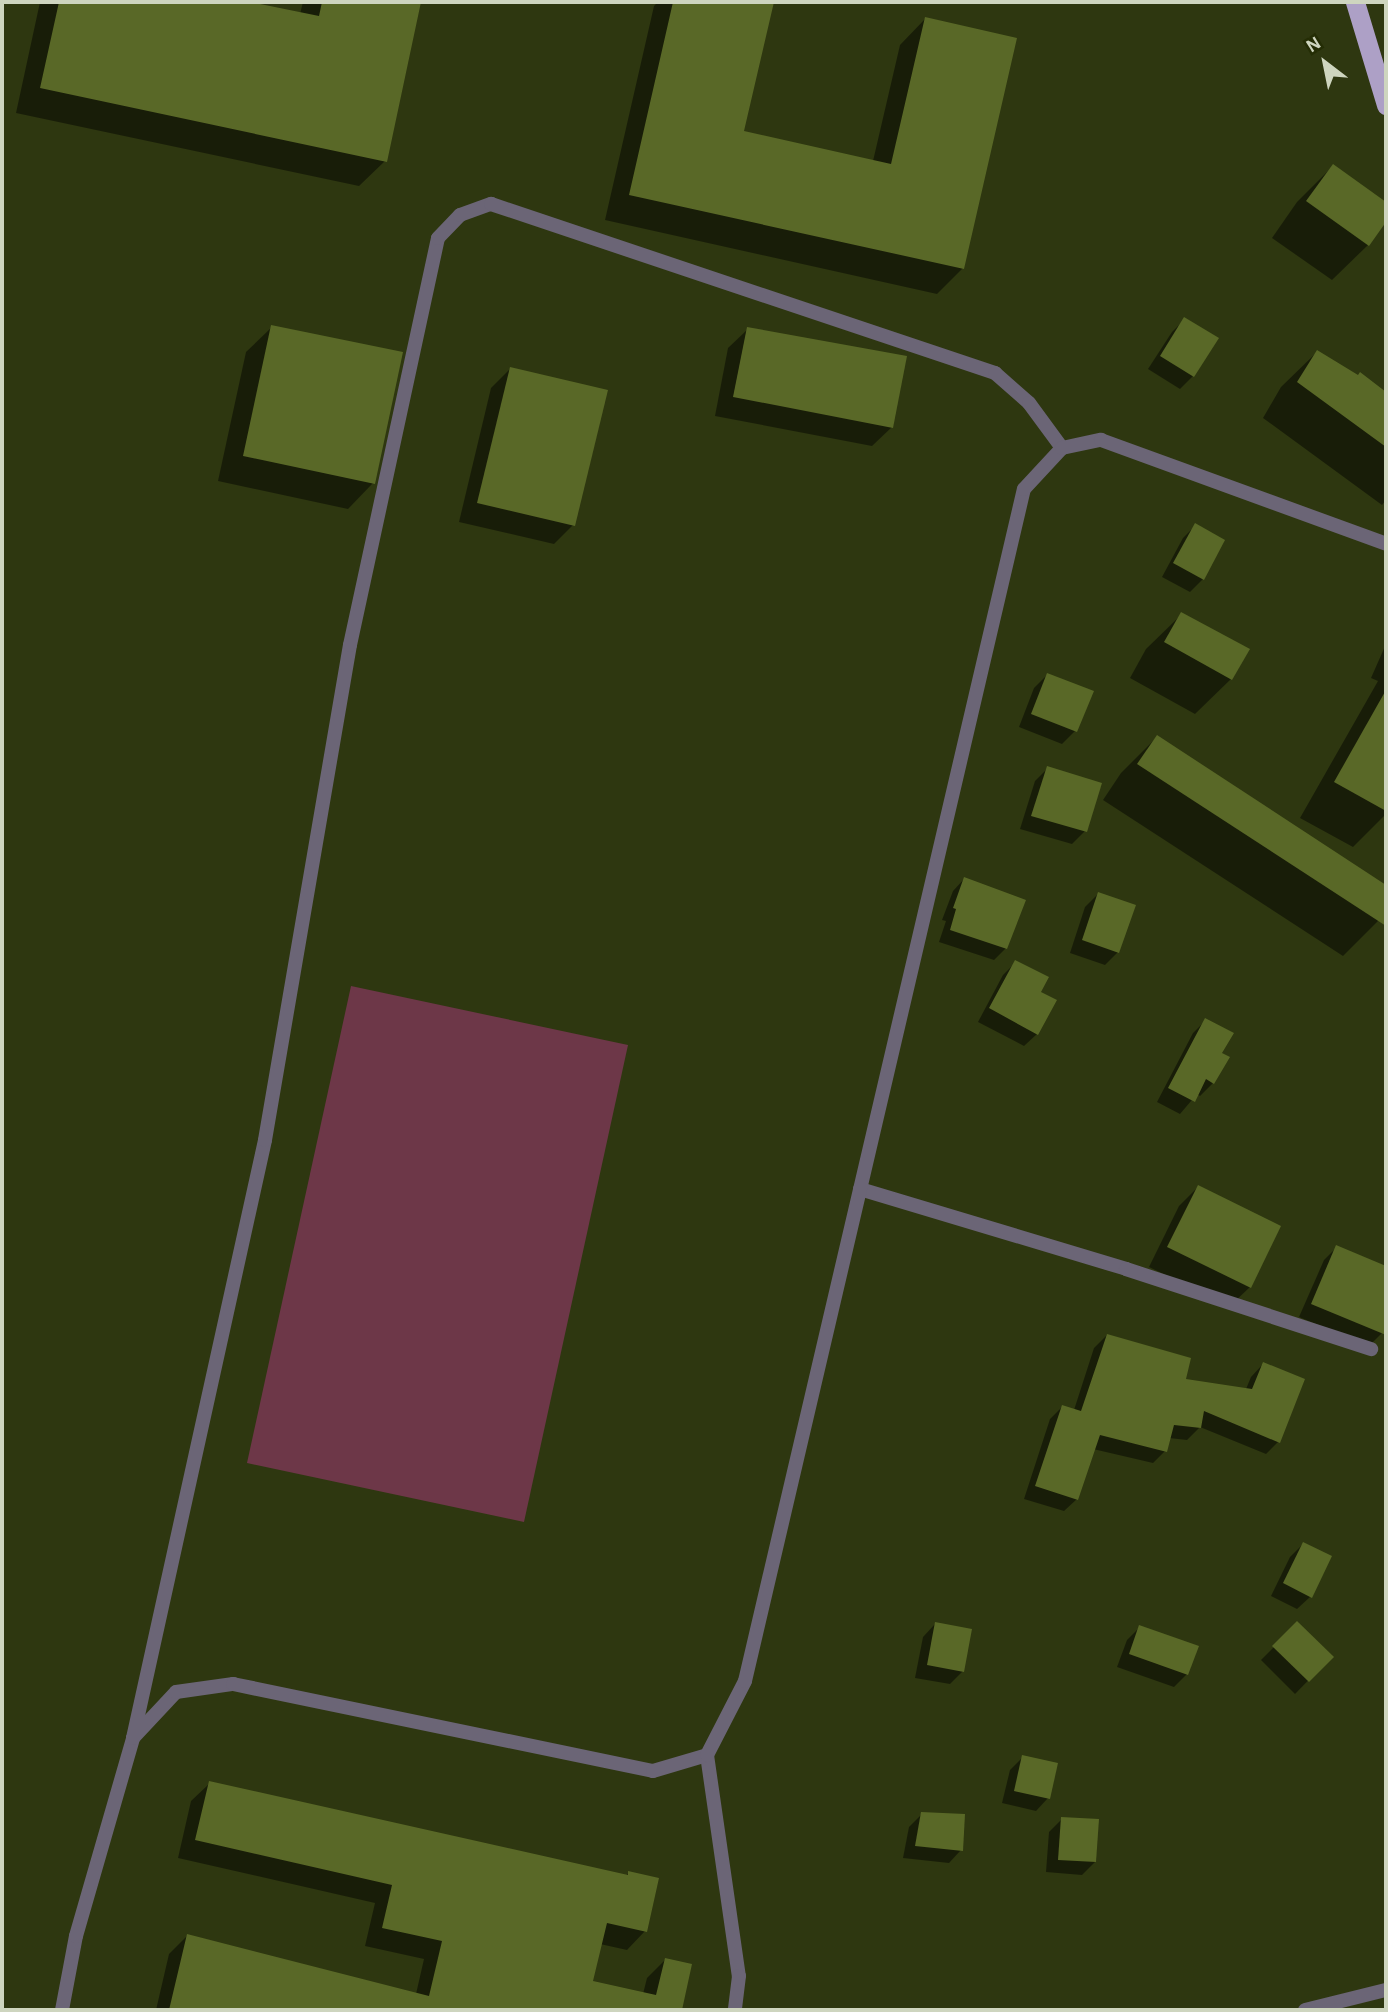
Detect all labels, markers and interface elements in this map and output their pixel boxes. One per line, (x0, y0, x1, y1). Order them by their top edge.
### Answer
north arrow (1290, 28, 1360, 98)
text: N (1303, 33, 1324, 56)

